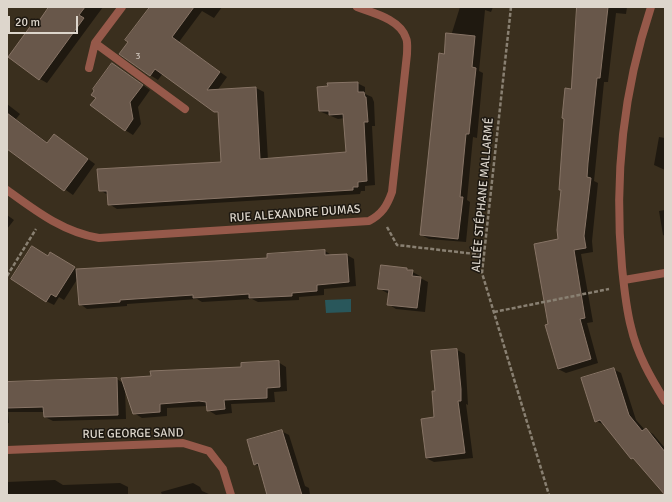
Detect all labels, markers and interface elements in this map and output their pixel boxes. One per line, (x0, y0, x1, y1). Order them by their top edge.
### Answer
scale bar (10, 8, 80, 34)
text: 20 m (15, 15, 40, 30)
house number: 3 (135, 50, 141, 62)
street label: ALLÉE STÉPHANE MALLARMÉ (469, 117, 497, 273)
street label: RUE ALEXANDRE DUMAS (229, 202, 361, 226)
street label: RUE GEORGE SAND (82, 426, 184, 442)

